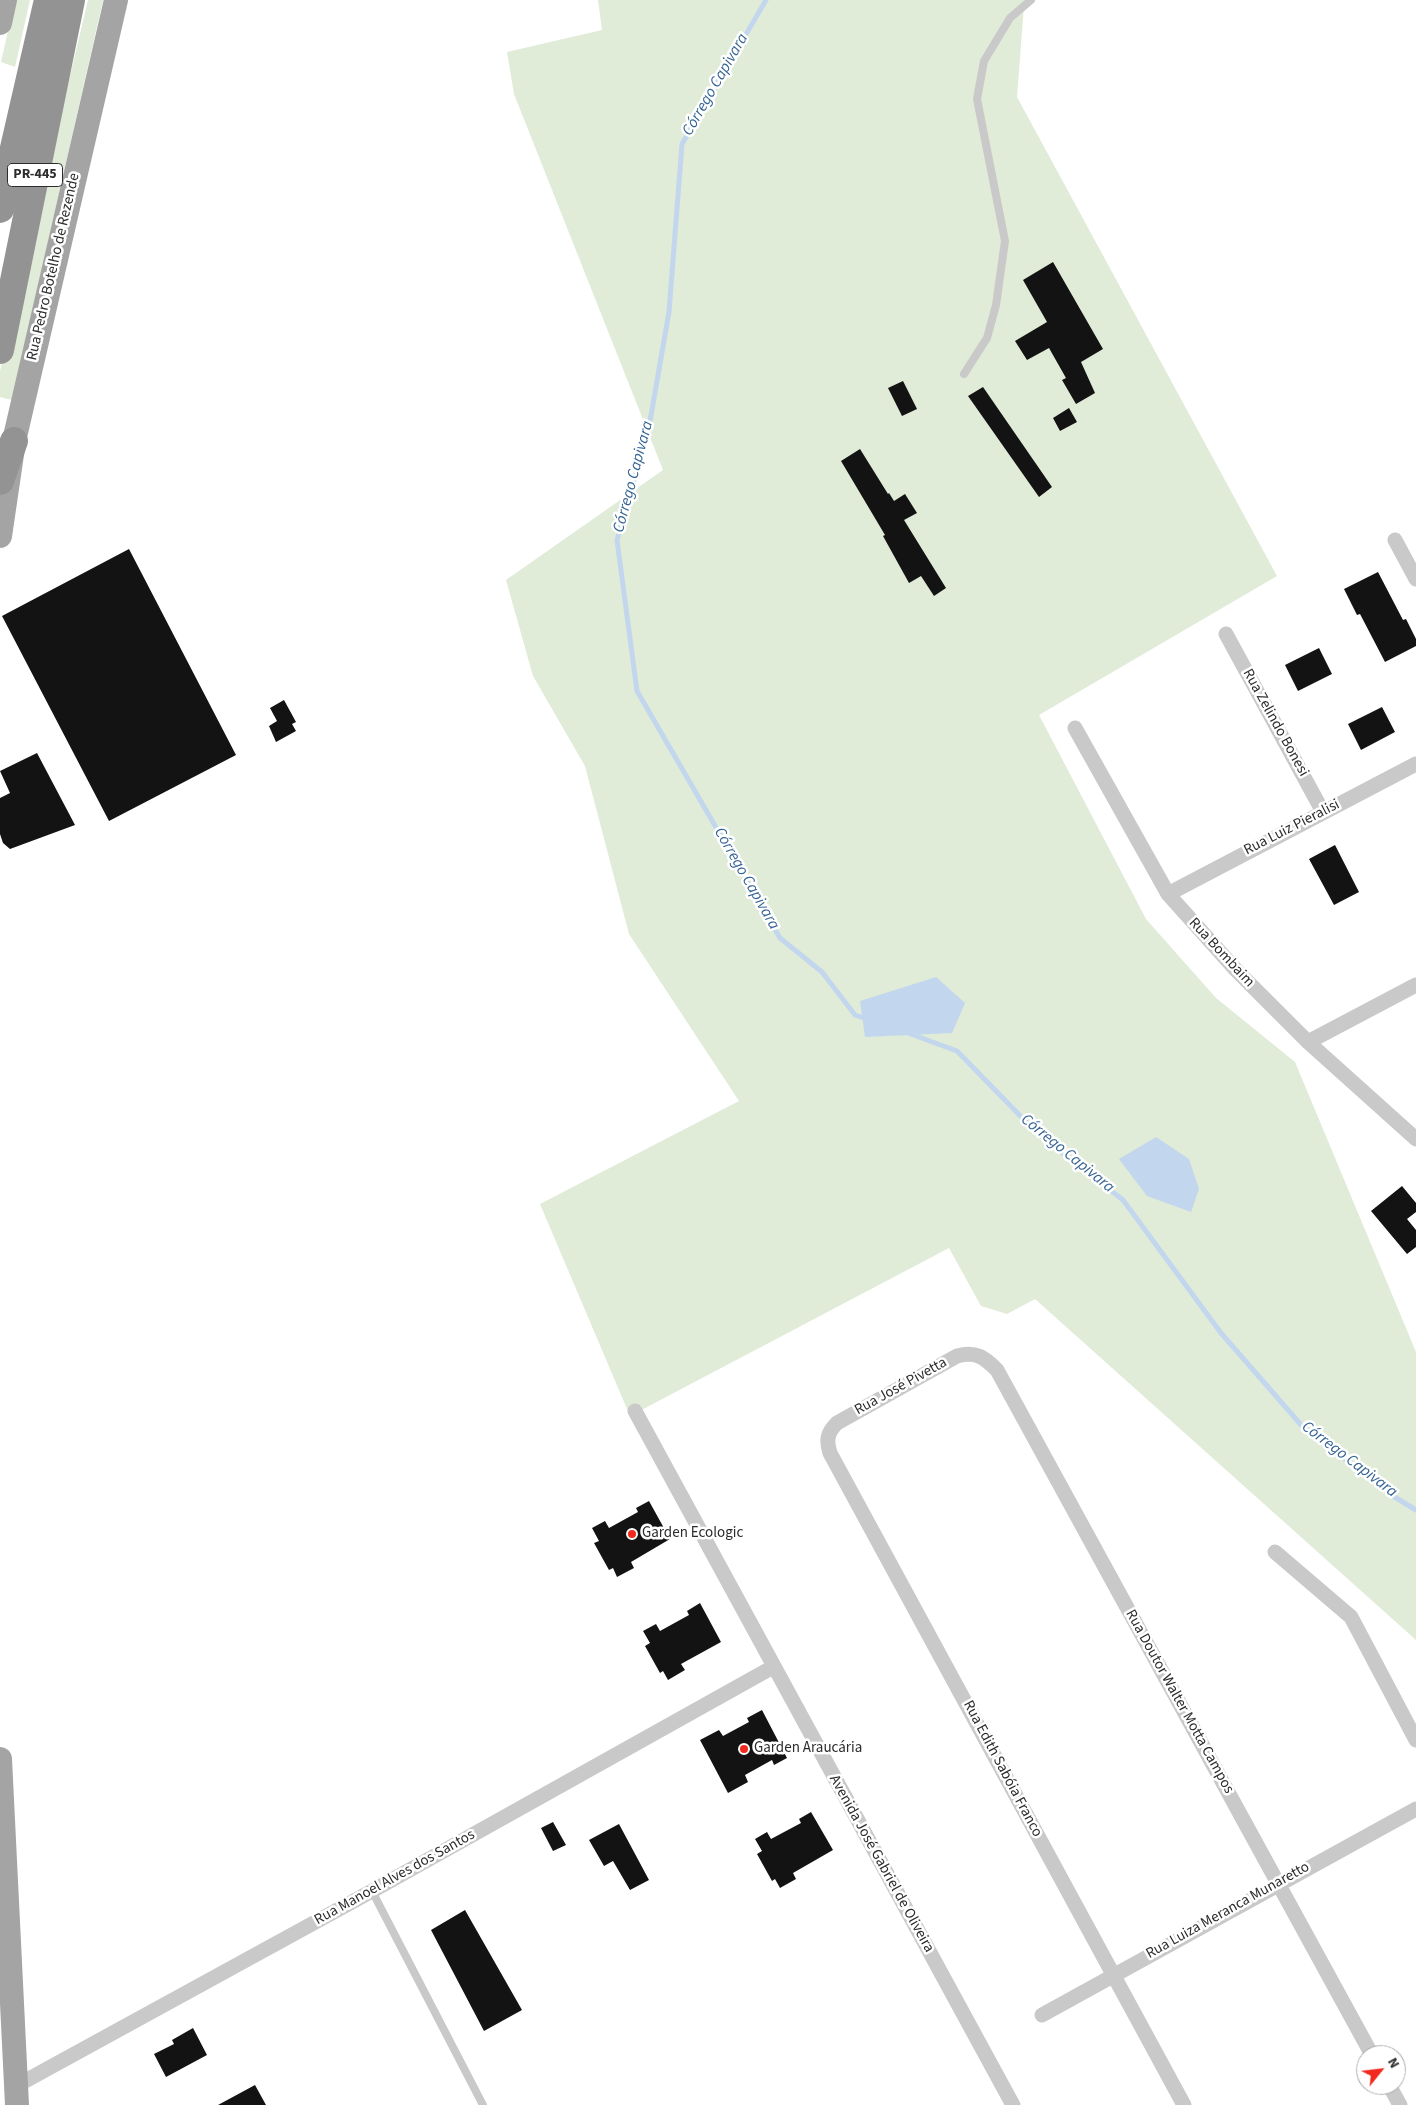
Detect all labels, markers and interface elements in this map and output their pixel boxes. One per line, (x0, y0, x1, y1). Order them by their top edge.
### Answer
water label: Córrego Capivara (679, 31, 753, 139)
road number: PR-445 (8, 164, 62, 186)
street label: Rua Pedro Botelho de Rezende (24, 172, 84, 362)
water label: Córrego Capivara (610, 419, 658, 535)
street label: Rua Zelindo Bonesi (1238, 666, 1312, 780)
street label: Rua Luiz Pieralisi (1241, 796, 1343, 860)
water label: Córrego Capivara (709, 825, 783, 933)
street label: Rua Bombaim (1184, 915, 1258, 991)
water label: Córrego Capivara (1016, 1110, 1118, 1198)
street label: Rua José Pivetta (852, 1354, 950, 1420)
water label: Córrego Capivara (1297, 1418, 1401, 1502)
place label: Garden Ecologic (642, 1525, 743, 1543)
marker: Garden Ecologic (626, 1528, 638, 1540)
street label: Rua Doutor Walter Motta Campos (1121, 1607, 1237, 1797)
street label: Rua Edith Sabóia Franco (958, 1698, 1046, 1840)
place label: Garden Araucária (754, 1740, 862, 1758)
marker: Garden Araucária (738, 1743, 750, 1755)
street label: Avenida José Gabriel de Oliveira (825, 1772, 937, 1956)
street label: Rua Manoel Alves dos Santos (312, 1826, 478, 1930)
street label: Rua Luiza Meranca Munaretto (1143, 1859, 1313, 1963)
north arrow (1356, 2045, 1406, 2095)
text: N (1382, 2054, 1404, 2072)

